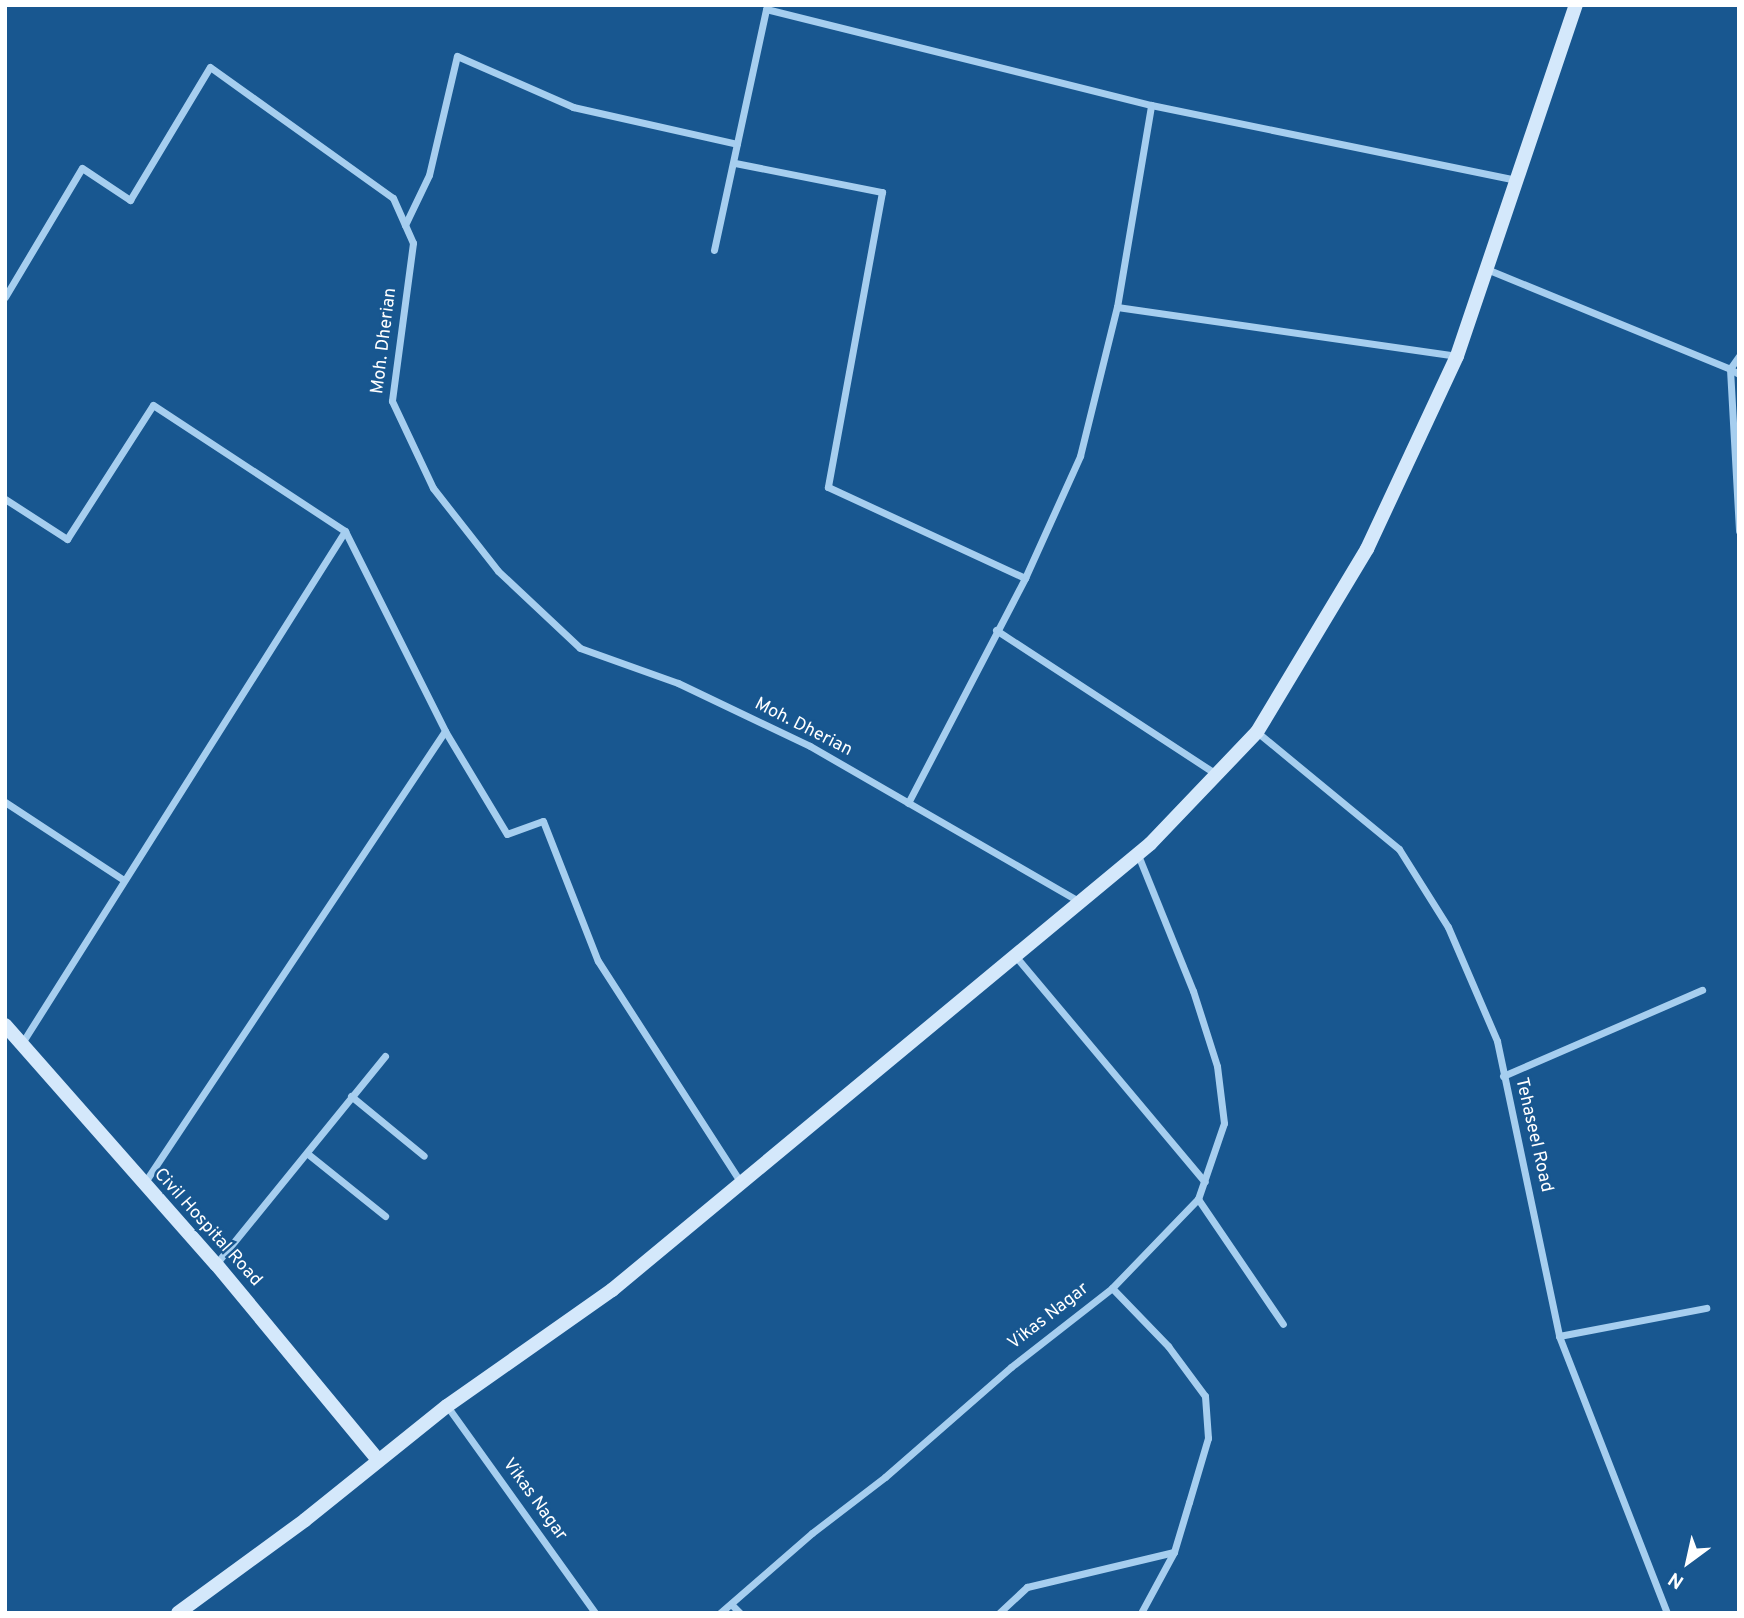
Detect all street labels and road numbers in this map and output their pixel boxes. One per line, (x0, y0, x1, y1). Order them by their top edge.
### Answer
street label: Moh. Dherian (368, 287, 402, 395)
street label: Moh. Dherian (750, 694, 856, 762)
street label: Tehaseel Road (1509, 1076, 1557, 1194)
street label: Civil Hospital Road (148, 1165, 266, 1291)
street label: Vikas Nagar (1004, 1279, 1094, 1355)
street label: Vikas Nagar (497, 1455, 571, 1545)

